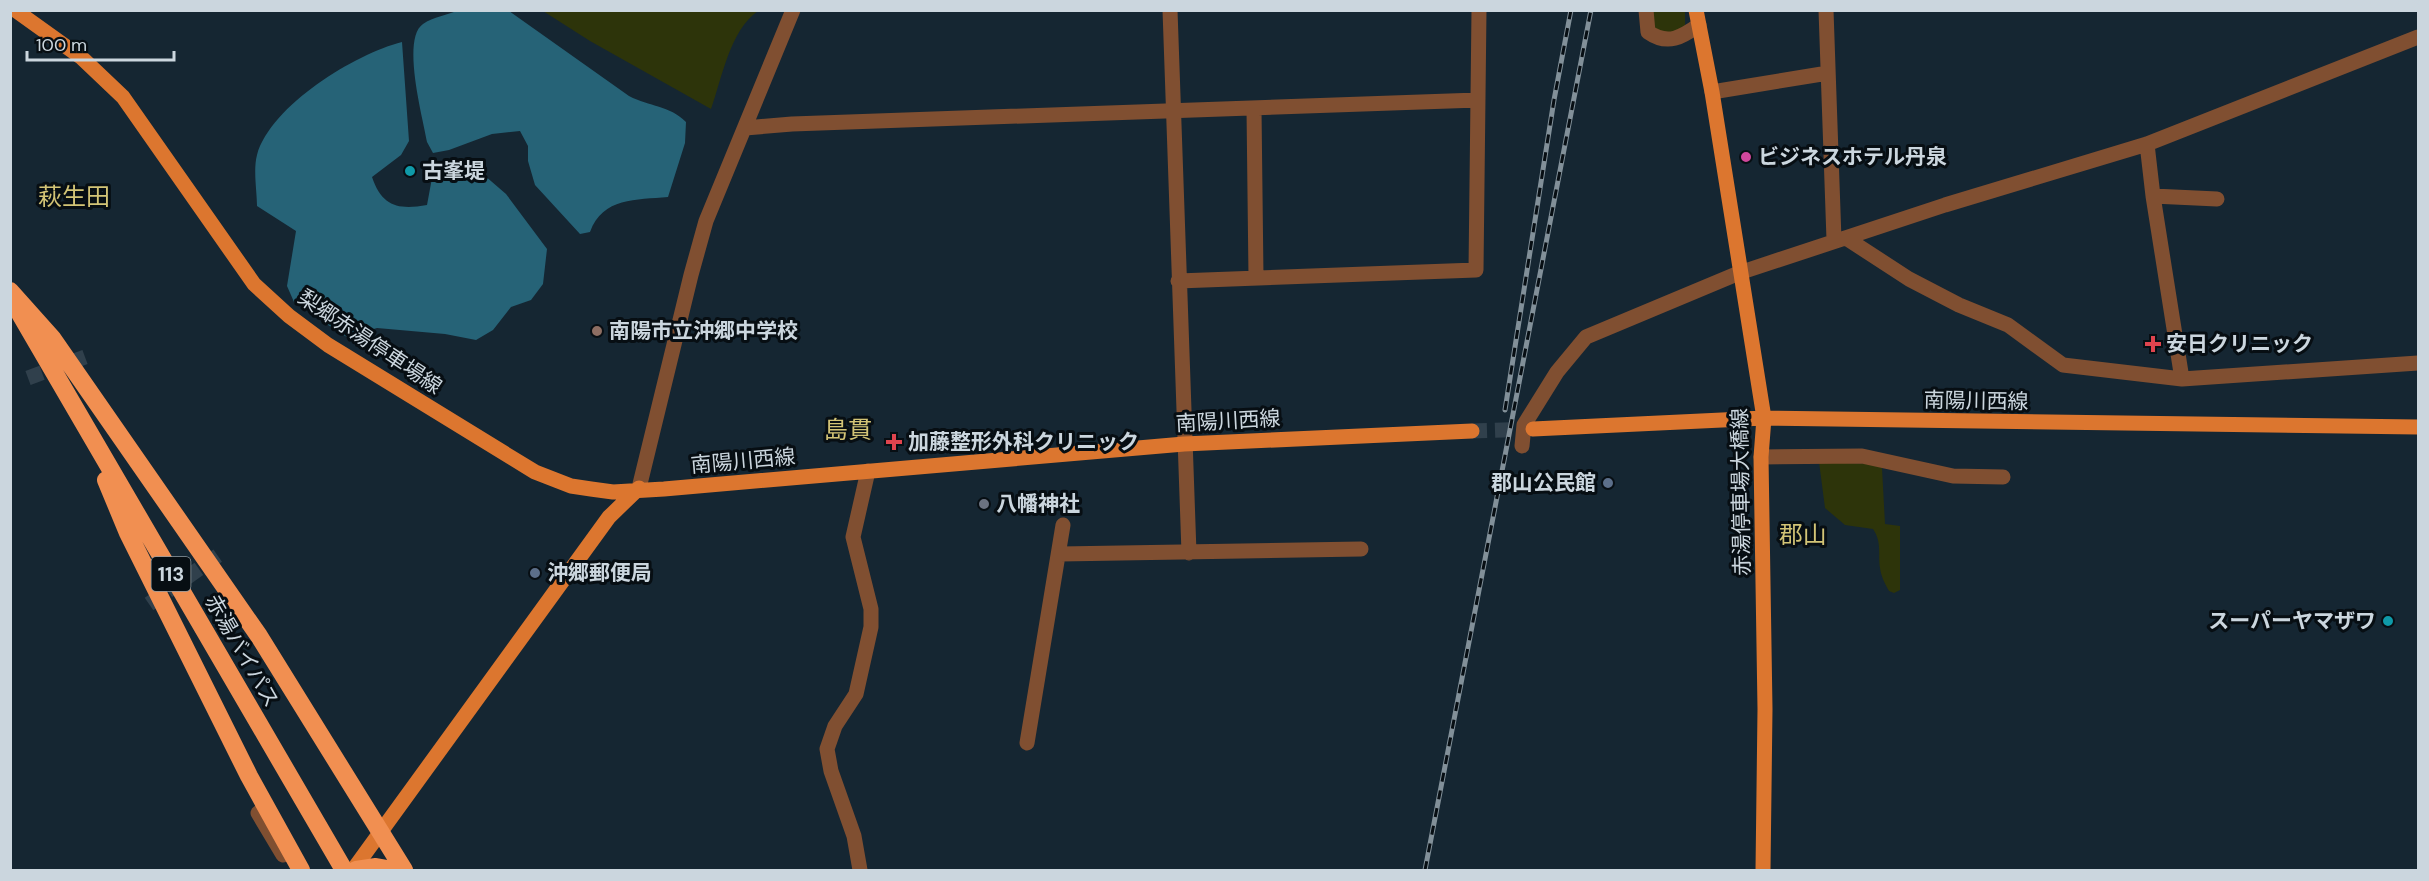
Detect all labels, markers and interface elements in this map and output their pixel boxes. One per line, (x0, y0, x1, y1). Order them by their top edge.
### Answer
scale bar (27, 24, 174, 62)
text: 100 m (36, 33, 87, 57)
place label: ビジネスホテル丹泉 (1758, 143, 1947, 171)
marker: ビジネスホテル丹泉 (1739, 150, 1753, 164)
place label: 古峯堤 (422, 157, 485, 185)
marker: 古峯堤 (403, 164, 417, 178)
district label: 萩生田 (38, 181, 110, 212)
street label: 梨郷赤湯停車場線 (293, 283, 447, 401)
place label: 南陽市立沖郷中学校 (609, 317, 798, 345)
marker: 南陽市立沖郷中学校 (590, 324, 604, 338)
place label: 安日クリニック (2166, 330, 2313, 358)
marker: 安日クリニック (2144, 335, 2162, 353)
street label: 南陽川西線 (1923, 386, 2029, 416)
street label: 南陽川西線 (1175, 404, 1281, 438)
street label: 赤湯停車場大橋線 (1726, 408, 1756, 576)
district label: 島貫 (824, 414, 872, 445)
place label: 加藤整形外科クリニック (908, 428, 1139, 456)
marker: 加藤整形外科クリニック (885, 433, 903, 451)
street label: 南陽川西線 (689, 442, 797, 480)
place label: 郡山公民館 (1491, 469, 1596, 497)
marker: 郡山公民館 (1601, 476, 1615, 490)
place label: 八幡神社 (996, 490, 1080, 518)
marker: 八幡神社 (977, 497, 991, 511)
district label: 郡山 (1779, 519, 1827, 550)
road number: 113 (152, 557, 190, 591)
place label: 沖郷郵便局 (547, 559, 652, 587)
marker: 沖郷郵便局 (528, 566, 542, 580)
street label: 赤湯バイパス (198, 590, 286, 712)
place label: スーパーヤマザワ (2208, 607, 2376, 635)
marker: スーパーヤマザワ (2381, 614, 2395, 628)

